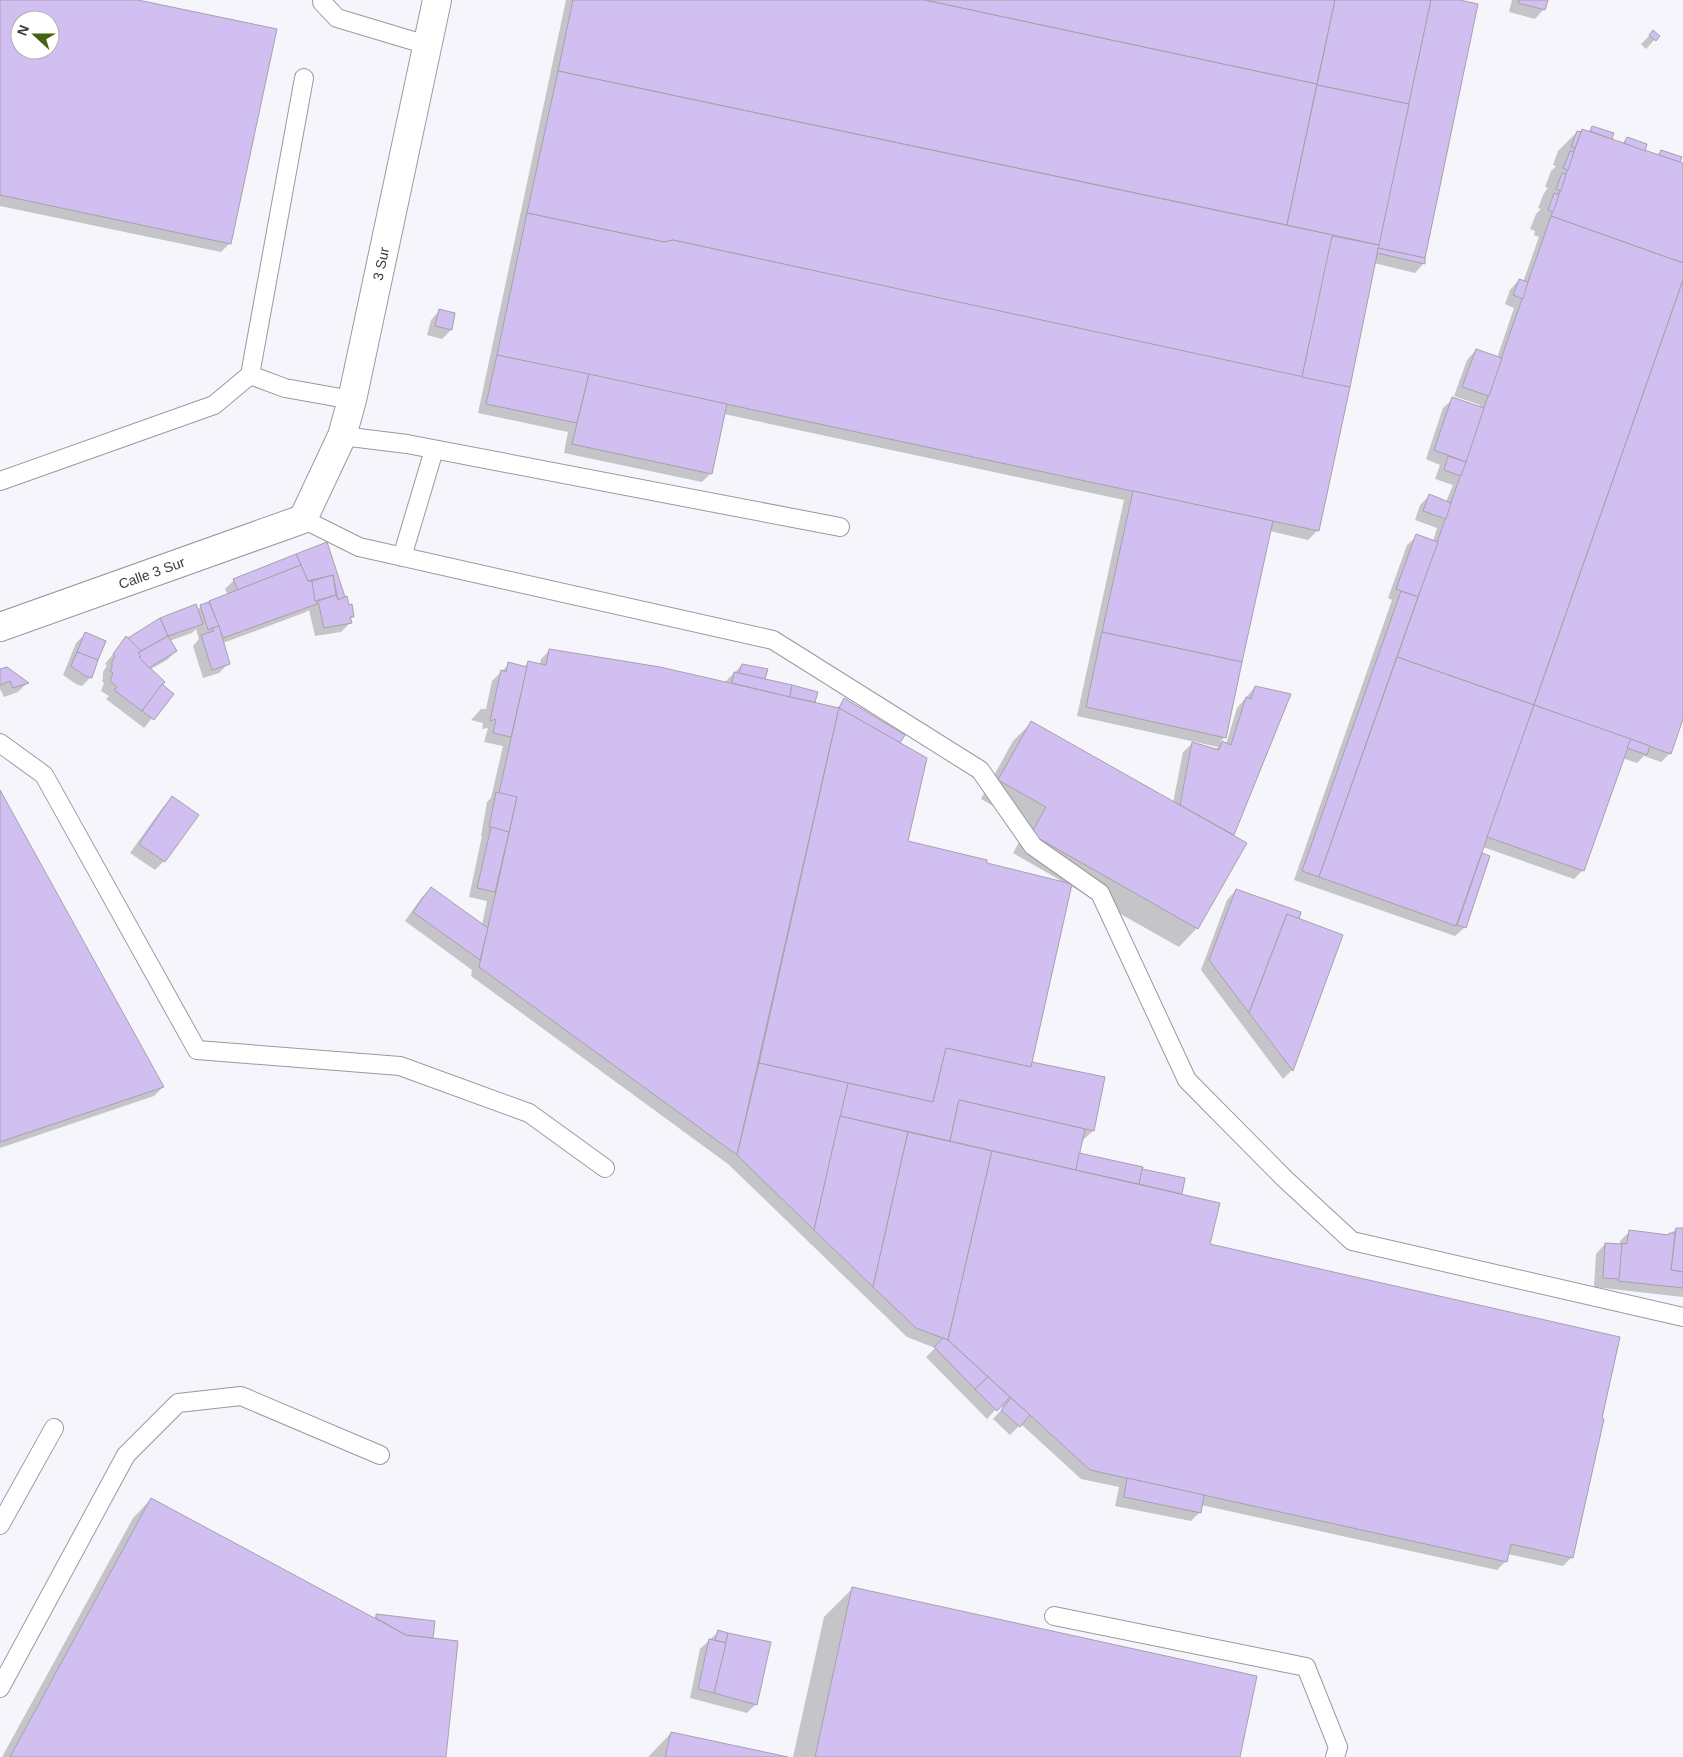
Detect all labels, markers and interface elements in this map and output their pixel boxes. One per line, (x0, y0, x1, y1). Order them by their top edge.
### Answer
north arrow (10, 10, 60, 60)
text: N (14, 23, 32, 38)
street label: 3 Sur (370, 245, 392, 282)
street label: Calle 3 Sur (116, 554, 187, 592)

